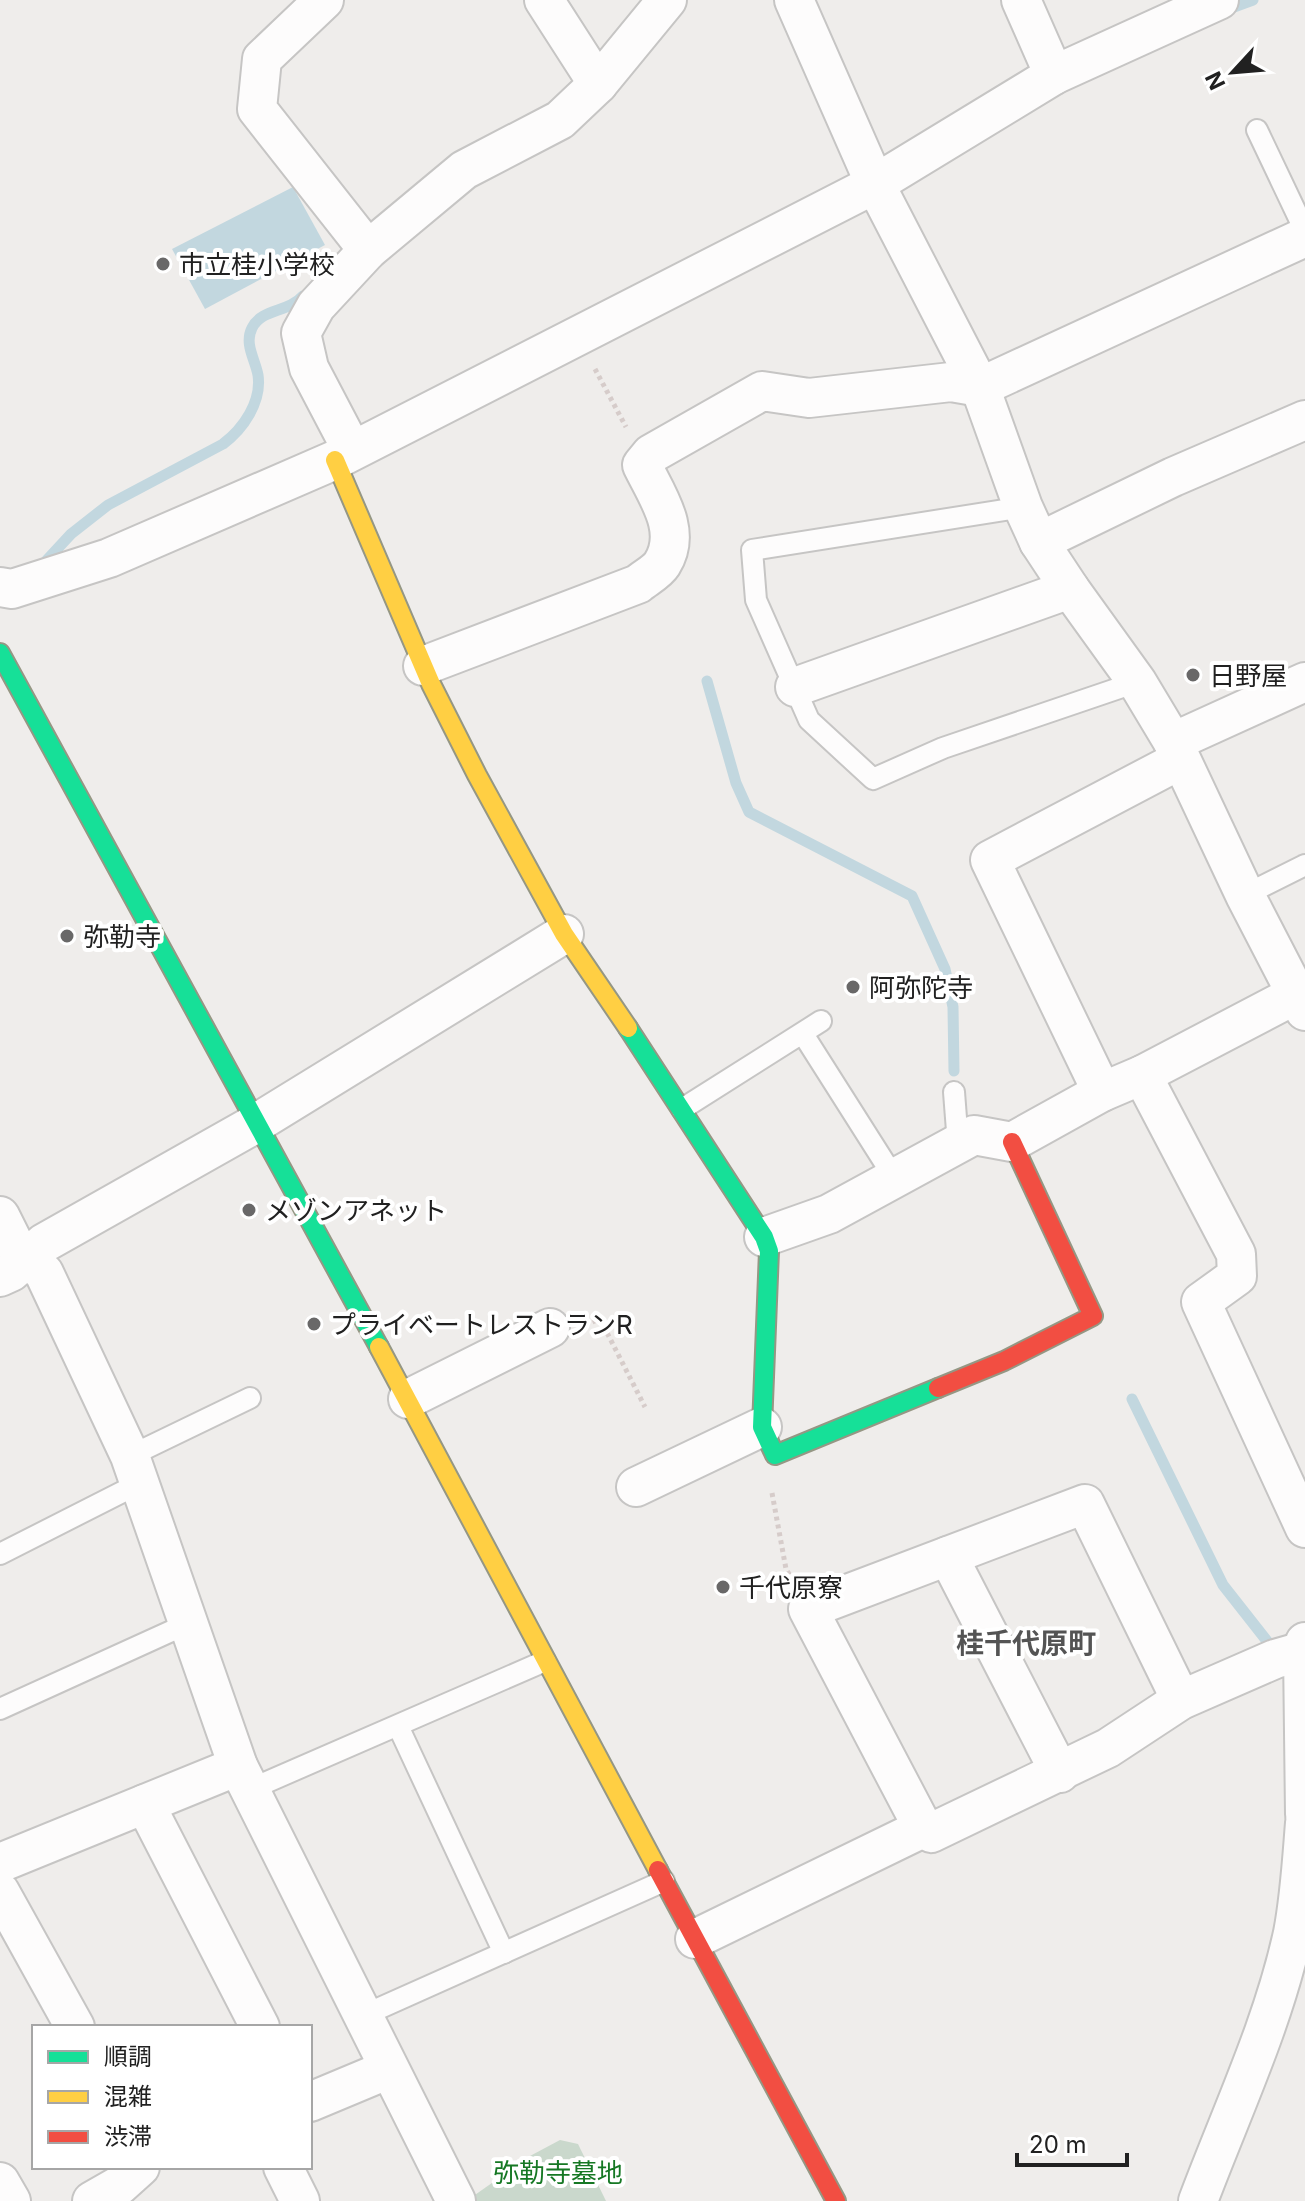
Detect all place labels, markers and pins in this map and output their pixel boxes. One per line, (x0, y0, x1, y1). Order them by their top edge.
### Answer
place label: 市立桂小学校 (179, 249, 335, 280)
marker: 市立桂小学校 (154, 255, 172, 273)
place label: 日野屋 (1209, 660, 1287, 691)
marker: 日野屋 (1184, 666, 1202, 684)
place label: 弥勒寺 (83, 921, 161, 952)
marker: 弥勒寺 (58, 927, 76, 945)
place label: 阿弥陀寺 (869, 972, 973, 1003)
marker: 阿弥陀寺 (844, 978, 862, 996)
place label: メゾンアネット (265, 1195, 447, 1226)
marker: メゾンアネット (240, 1201, 258, 1219)
place label: プライベートレストランR (330, 1309, 633, 1340)
marker: プライベートレストランR (305, 1315, 323, 1333)
place label: 千代原寮 (739, 1572, 843, 1603)
marker: 千代原寮 (714, 1578, 732, 1596)

